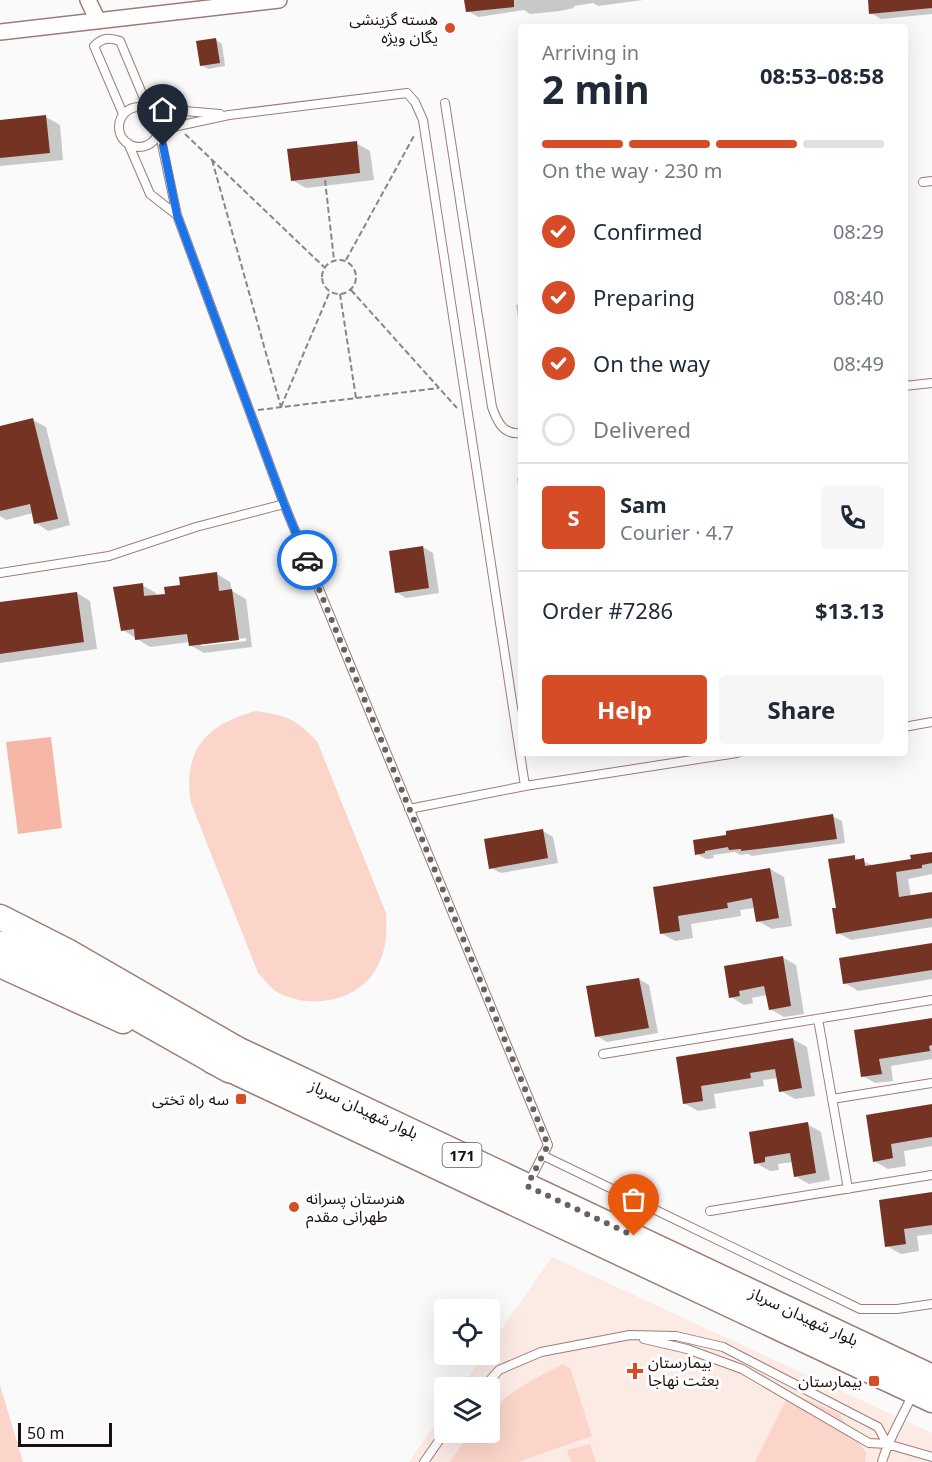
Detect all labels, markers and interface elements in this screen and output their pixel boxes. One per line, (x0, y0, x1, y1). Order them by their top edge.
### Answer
place label: هسته گزینشی یگان ویژه (349, 8, 438, 48)
marker: هسته گزینشی یگان ویژه (443, 21, 457, 35)
text: Arriving in (542, 39, 639, 66)
text: 08:53–08:58 (760, 60, 884, 90)
text: 2 min (542, 62, 649, 115)
pin (137, 84, 188, 146)
icon: home (146, 93, 179, 126)
text: On the way · 230 m (542, 157, 722, 184)
icon: check (542, 215, 575, 248)
text: Confirmed (593, 216, 703, 246)
text: 08:29 (833, 218, 884, 245)
icon: check (542, 281, 575, 314)
text: Preparing (593, 282, 695, 312)
text: 08:40 (833, 284, 884, 311)
icon: check (542, 347, 575, 380)
text: On the way (593, 348, 710, 378)
text: 08:49 (833, 350, 884, 377)
text: Delivered (593, 414, 691, 444)
button: phone (821, 486, 884, 549)
text: Sam (620, 489, 667, 519)
text: S (567, 502, 580, 532)
text: Courier · 4.7 (620, 519, 734, 546)
courier (277, 530, 337, 590)
icon: car (291, 544, 324, 577)
text: Order #7286 (542, 595, 673, 625)
text: $13.13 (815, 595, 884, 625)
button: Help (542, 675, 707, 744)
button: Share (719, 675, 884, 744)
street label: بلوار شهیدان سرباز (305, 1074, 422, 1144)
place label: سه راه تختی (152, 1088, 229, 1110)
marker: سه راه تختی (234, 1092, 248, 1106)
road number: 171 (442, 1143, 482, 1167)
pin (608, 1174, 659, 1236)
icon: bag (617, 1183, 650, 1216)
place label: هنرستان پسرانه طهرانی مقدم (306, 1187, 405, 1229)
marker: هنرستان پسرانه طهرانی مقدم (287, 1200, 301, 1214)
street label: بلوار شهیدان سرباز (745, 1281, 862, 1351)
map controls (434, 1299, 500, 1443)
button: locate (434, 1299, 500, 1365)
place label: بیمارستان بعثت نهاجا (648, 1351, 719, 1391)
marker: بیمارستان بعثت نهاجا (626, 1362, 644, 1380)
place label: بیمارستان (798, 1370, 862, 1392)
marker: بیمارستان (867, 1374, 881, 1388)
button: layers (434, 1377, 500, 1443)
scale bar (18, 1420, 112, 1448)
text: 50 m (27, 1422, 64, 1444)

